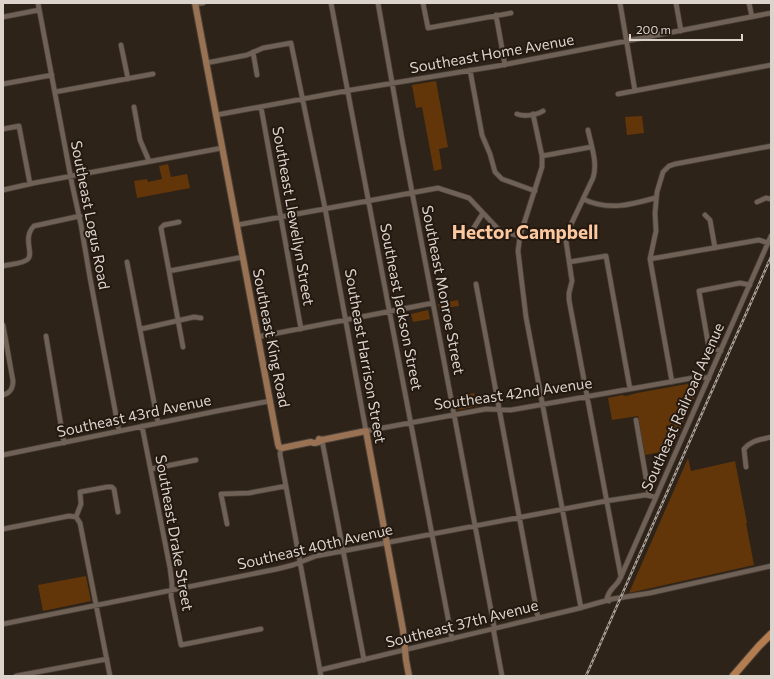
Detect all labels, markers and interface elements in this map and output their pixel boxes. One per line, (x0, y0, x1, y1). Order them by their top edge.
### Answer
scale bar (630, 16, 742, 42)
text: 200 m (636, 22, 671, 36)
street label: Southeast Home Avenue (408, 30, 575, 76)
street label: Southeast Llewellyn Street (269, 125, 319, 307)
street label: Southeast Logus Road (68, 139, 114, 291)
street label: Southeast Monroe Street (419, 204, 469, 376)
district label: Hector Campbell (452, 220, 598, 243)
street label: Southeast Jackson Street (377, 222, 427, 392)
street label: Southeast King Road (250, 267, 294, 409)
street label: Southeast Harrison Street (342, 267, 390, 445)
street label: Southeast Railroad Avenue (637, 320, 727, 493)
street label: Southeast 42nd Avenue (433, 373, 593, 413)
street label: Southeast 43rd Avenue (55, 390, 213, 440)
street label: Southeast Drake Street (152, 453, 198, 612)
street label: Southeast 40th Avenue (235, 519, 394, 573)
street label: Southeast 37th Avenue (384, 595, 540, 651)

